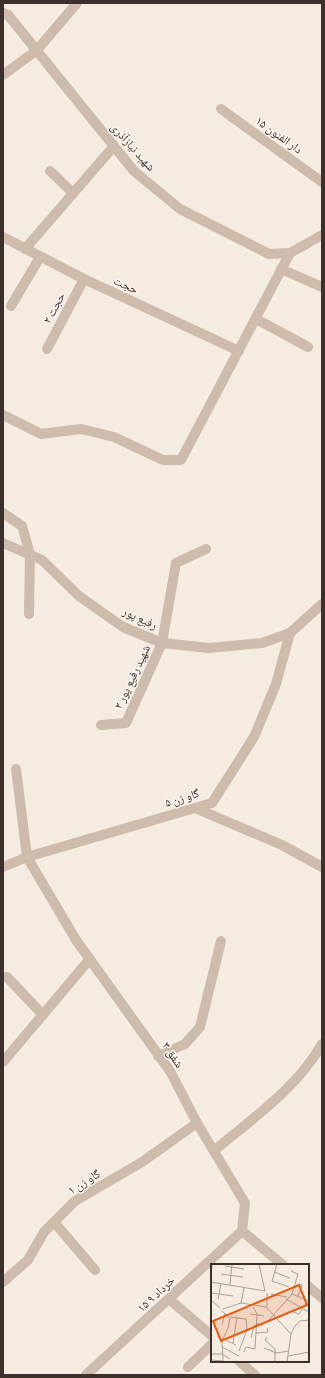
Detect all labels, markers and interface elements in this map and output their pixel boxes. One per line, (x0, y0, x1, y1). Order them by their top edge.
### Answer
street label: دار الفنون ۱۵ (253, 113, 306, 157)
street label: شهید نیازآذری (108, 119, 159, 174)
street label: حجت (111, 272, 141, 297)
street label: حجت ۲ (39, 289, 68, 326)
street label: رفیع پور (120, 603, 160, 632)
street label: شهید رفیع پور ۲ (110, 642, 153, 711)
street label: گاو زن ۵ (163, 785, 201, 810)
street label: شفق ۳ (159, 1039, 188, 1071)
street label: گاو زن ۱ (65, 1166, 103, 1197)
inset map (211, 1264, 309, 1362)
street label: ۱۵ خرداد ۹ (134, 1272, 177, 1314)

